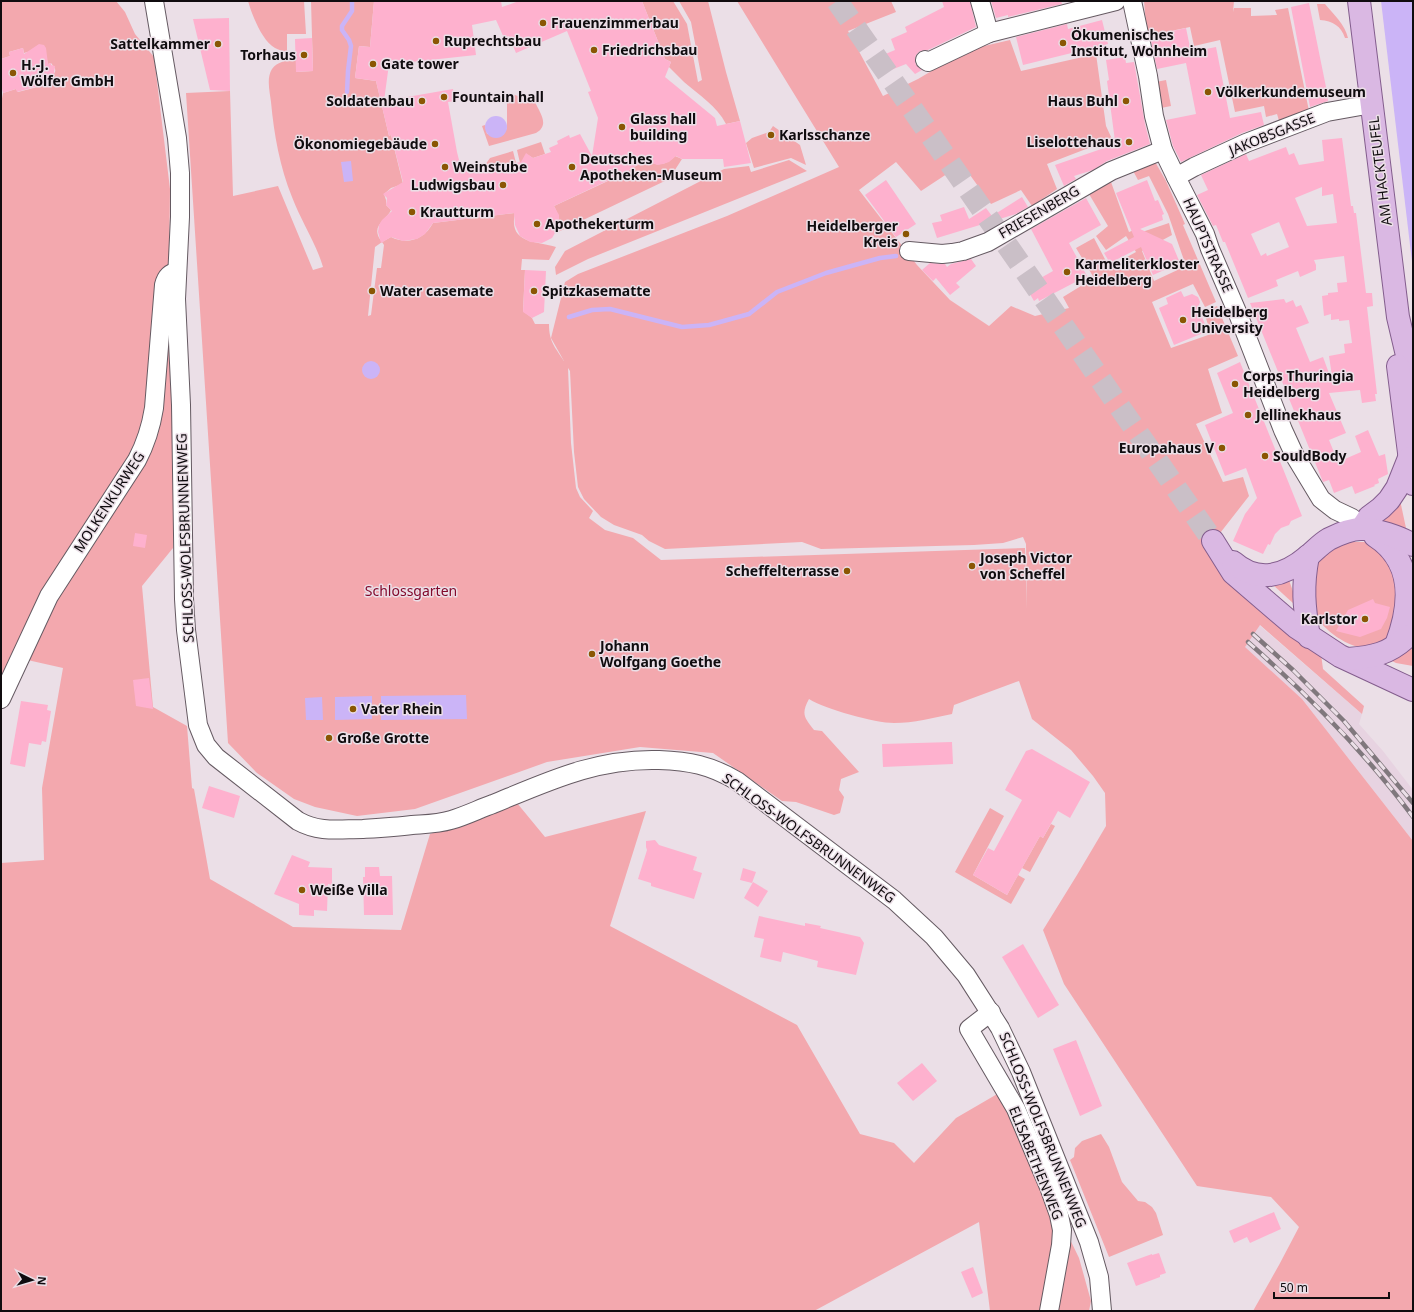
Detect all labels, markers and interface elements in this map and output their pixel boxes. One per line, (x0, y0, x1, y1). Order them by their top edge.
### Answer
place label: Frauenzimmerbau (551, 13, 679, 32)
marker: Frauenzimmerbau (538, 18, 548, 28)
place label: Ökumenisches Institut, Wohnheim (1071, 25, 1207, 60)
place label: Ruprechtsbau (444, 31, 541, 50)
place label: Sattelkammer (110, 34, 211, 53)
marker: Ruprechtsbau (431, 36, 441, 46)
marker: Ökumenisches Institut, Wohnheim (1058, 38, 1068, 48)
marker: Sattelkammer (213, 39, 223, 49)
place label: Friedrichsbau (602, 40, 697, 59)
place label: Torhaus (240, 45, 296, 64)
marker: Friedrichsbau (589, 45, 599, 55)
marker: Torhaus (299, 50, 309, 60)
place label: Gate tower (381, 54, 459, 73)
place label: H.-J. Wölfer GmbH (21, 55, 114, 90)
marker: Gate tower (368, 59, 378, 69)
marker: H.-J. Wölfer GmbH (8, 68, 18, 78)
place label: Völkerkundemuseum (1216, 82, 1366, 101)
place label: Fountain hall (452, 87, 544, 106)
marker: Völkerkundemuseum (1203, 87, 1213, 97)
place label: Soldatenbau (326, 91, 414, 110)
place label: Haus Buhl (1047, 91, 1118, 110)
marker: Fountain hall (439, 92, 449, 102)
marker: Soldatenbau (417, 96, 427, 106)
marker: Haus Buhl (1121, 96, 1131, 106)
street label: JAKOBSGASSE (1224, 108, 1318, 160)
place label: Glass hall building (630, 109, 696, 144)
street label: AM HACKTEUFEL (1363, 115, 1396, 227)
marker: Glass hall building (617, 122, 627, 132)
place label: Karlsschanze (779, 125, 870, 144)
marker: Karlsschanze (766, 130, 776, 140)
place label: Liselottehaus (1027, 132, 1121, 151)
place label: Ökonomiegebäude (294, 134, 427, 153)
marker: Liselottehaus (1124, 137, 1134, 147)
marker: Ökonomiegebäude (430, 139, 440, 149)
place label: Deutsches Apotheken-Museum (580, 149, 722, 184)
place label: Weinstube (453, 157, 527, 176)
marker: Weinstube (440, 162, 450, 172)
marker: Deutsches Apotheken-Museum (567, 162, 577, 172)
place label: Ludwigsbau (411, 175, 495, 194)
marker: Ludwigsbau (498, 180, 508, 190)
street label: FRIESENBERG (995, 181, 1083, 242)
street label: HAUPTSTRASSE (1179, 194, 1238, 295)
place label: Krautturm (420, 202, 494, 221)
marker: Krautturm (407, 207, 417, 217)
place label: Apothekerturm (545, 214, 654, 233)
place label: Heidelberger Kreis (807, 216, 899, 251)
marker: Apothekerturm (532, 219, 542, 229)
marker: Heidelberger Kreis (901, 229, 911, 239)
place label: Karmeliterkloster Heidelberg (1075, 254, 1200, 289)
marker: Karmeliterkloster Heidelberg (1062, 267, 1072, 277)
place label: Water casemate (380, 281, 493, 300)
place label: Spitzkasematte (542, 281, 651, 300)
marker: Water casemate (367, 286, 377, 296)
marker: Spitzkasematte (529, 286, 539, 296)
place label: Heidelberg University (1191, 302, 1268, 337)
marker: Heidelberg University (1178, 315, 1188, 325)
place label: Corps Thuringia Heidelberg (1243, 366, 1354, 401)
marker: Corps Thuringia Heidelberg (1230, 379, 1240, 389)
place label: Jellinekhaus (1254, 405, 1341, 424)
marker: Jellinekhaus (1243, 410, 1253, 420)
street label: SCHLOSS-WOLFSBRUNNENWEG (171, 433, 198, 643)
place label: Europahaus V (1119, 438, 1215, 457)
marker: Europahaus V (1217, 443, 1227, 453)
place label: SouldBody (1273, 446, 1347, 465)
street label: MOLKENKURWEG (69, 448, 148, 556)
marker: SouldBody (1260, 451, 1270, 461)
place label: Joseph Victor von Scheffel (978, 548, 1073, 583)
place label: Scheffelterrasse (726, 561, 839, 580)
marker: Joseph Victor von Scheffel (967, 561, 977, 571)
marker: Scheffelterrasse (842, 566, 852, 576)
park label: Schlossgarten (365, 581, 457, 600)
place label: Karlstor (1301, 609, 1358, 628)
marker: Karlstor (1360, 614, 1370, 624)
place label: Johann Wolfgang Goethe (598, 636, 721, 671)
marker: Johann Wolfgang Goethe (587, 649, 597, 659)
place label: Vater Rhein (361, 699, 442, 718)
marker: Vater Rhein (348, 704, 358, 714)
place label: Große Grotte (337, 728, 429, 747)
marker: Große Grotte (324, 733, 334, 743)
street label: SCHLOSS-WOLFSBRUNNENWEG (719, 768, 900, 907)
place label: Weiße Villa (310, 880, 388, 899)
marker: Weiße Villa (297, 885, 307, 895)
street label: SCHLOSS-WOLFSBRUNNENWEG (995, 1029, 1092, 1231)
street label: ELISABETHENWEG (1005, 1103, 1068, 1222)
north arrow (12, 1260, 52, 1300)
scale bar (1274, 1274, 1389, 1300)
text: N (35, 1276, 50, 1286)
text: 50 m (1280, 1279, 1308, 1296)

